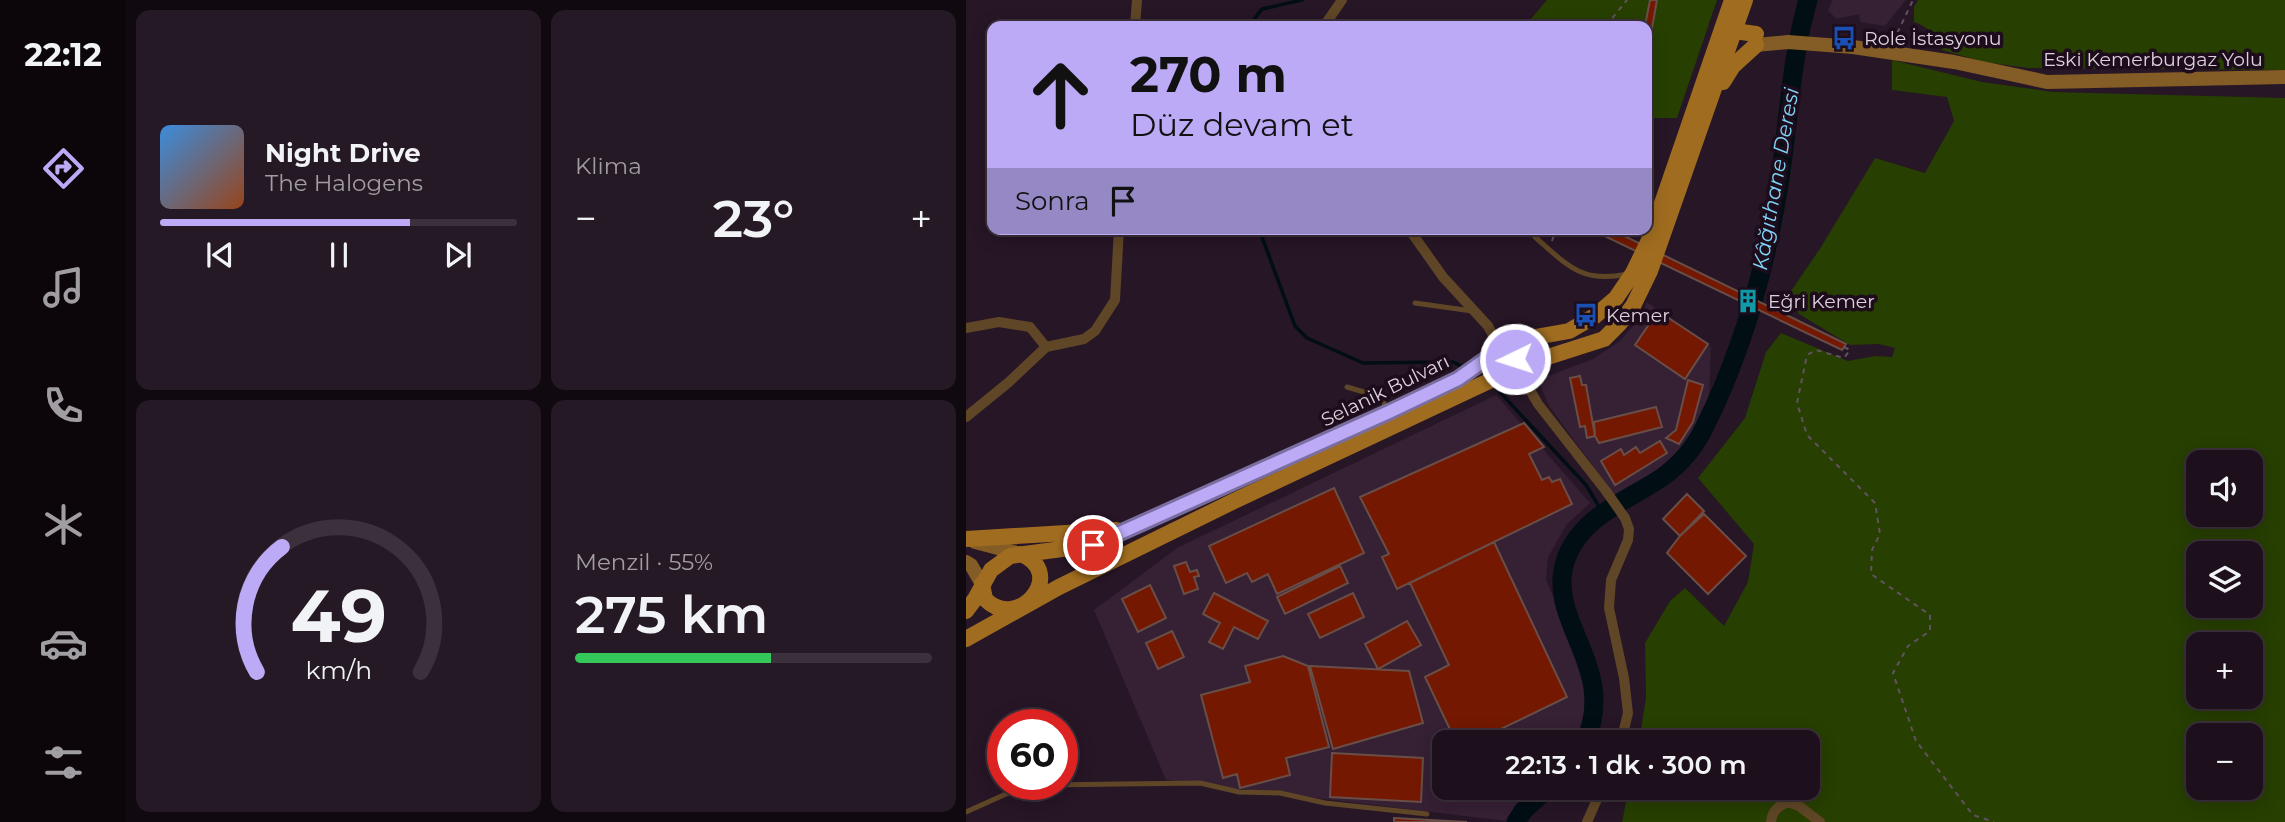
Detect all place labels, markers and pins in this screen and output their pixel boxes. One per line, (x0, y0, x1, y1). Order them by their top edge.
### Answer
bus stop icon: Role İstasyonu (1830, 24, 1858, 52)
place label: Role İstasyonu (1864, 27, 2002, 50)
building icon: Eğri Kemer (1734, 287, 1762, 315)
place label: Eğri Kemer (1768, 290, 1875, 313)
bus stop icon: Kemer (1572, 301, 1600, 329)
place label: Kemer (1606, 304, 1670, 327)
pin (1063, 515, 1123, 575)

